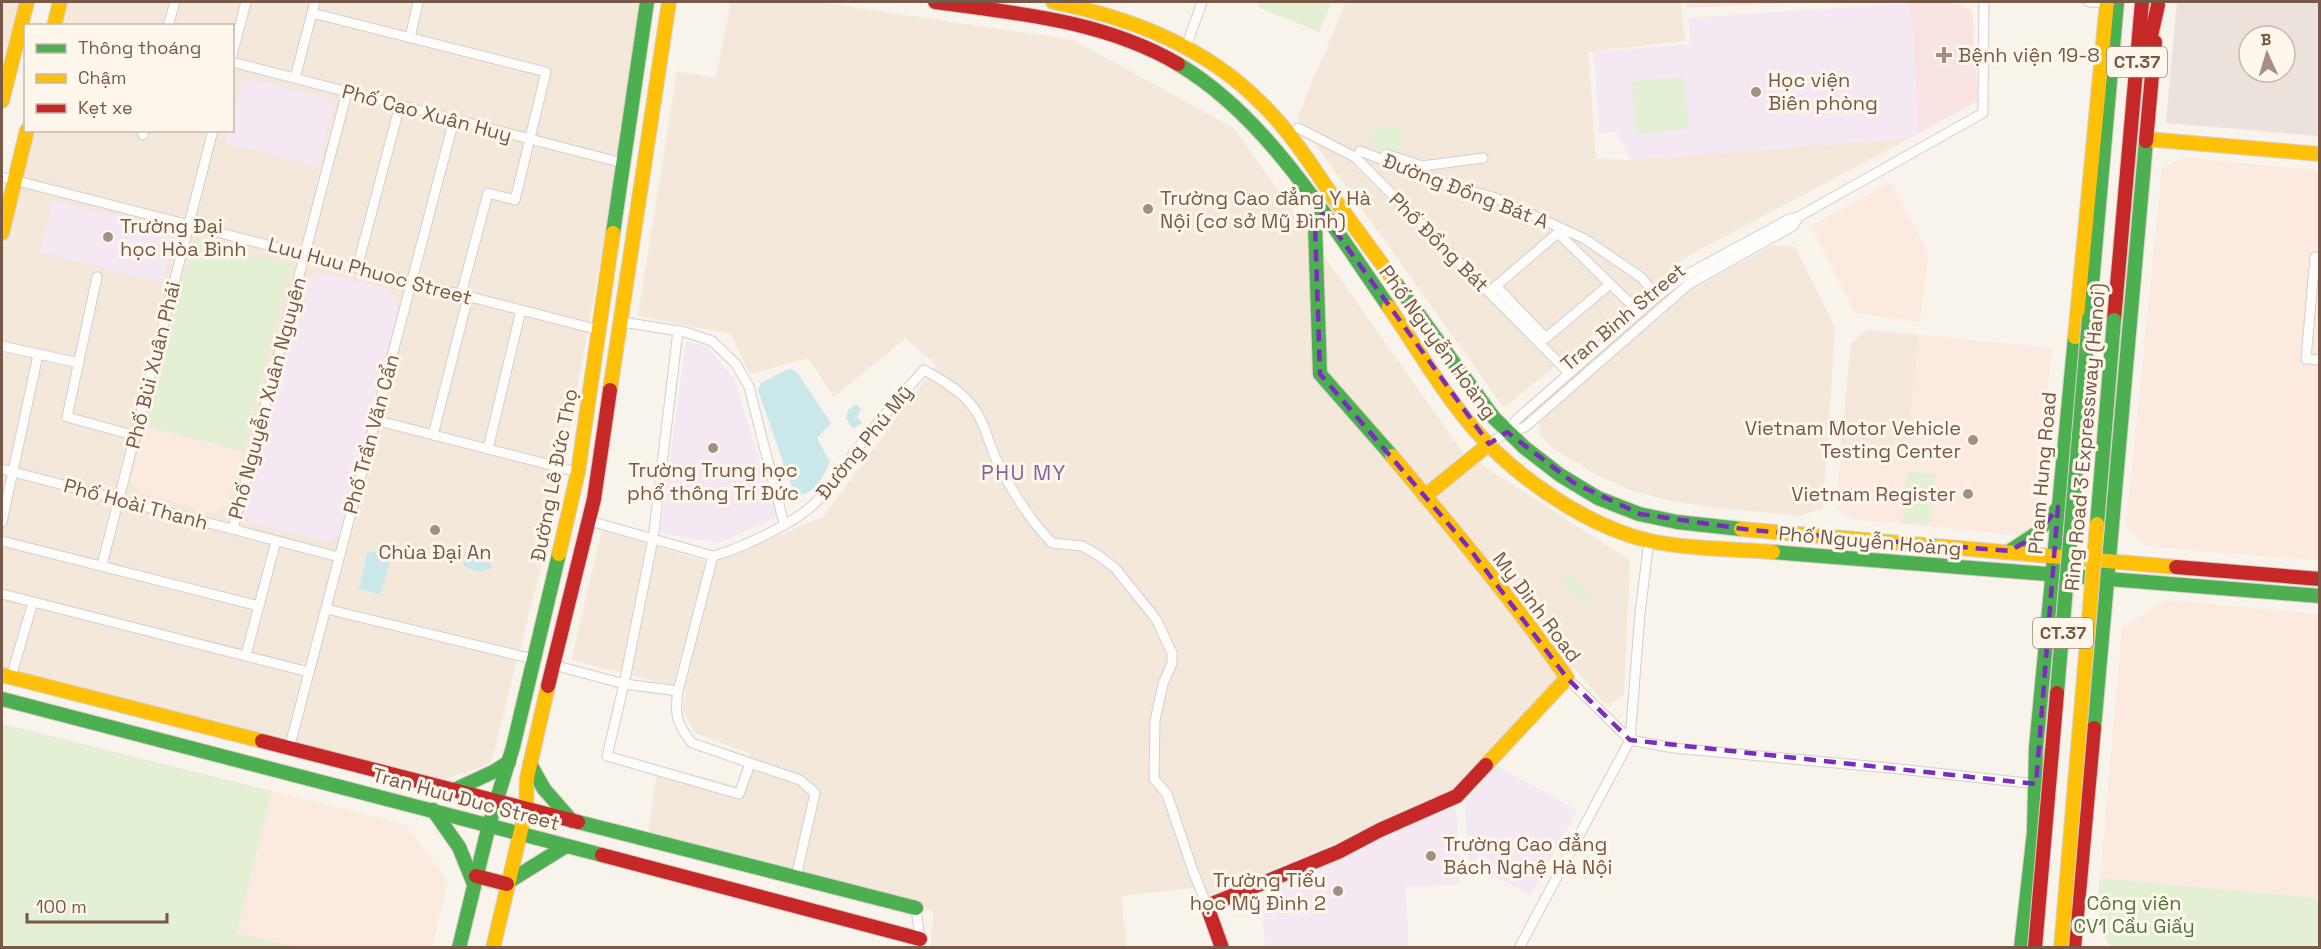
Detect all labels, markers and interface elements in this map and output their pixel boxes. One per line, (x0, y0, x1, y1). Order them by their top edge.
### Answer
legend (24, 24, 234, 132)
north arrow (2237, 24, 2297, 84)
text: B (2260, 29, 2272, 50)
text: Thông thoáng (78, 36, 201, 59)
place label: Bệnh viện 19-8 (1958, 42, 2100, 68)
marker: Bệnh viện 19-8 (1935, 46, 1953, 64)
road number: CT.37 (2107, 47, 2167, 77)
text: Chậm (78, 66, 126, 89)
place label: Học viện Biên phòng (1768, 67, 1878, 116)
street label: Phố Cao Xuân Huy (339, 78, 515, 148)
marker: Học viện Biên phòng (1749, 85, 1763, 99)
text: Kẹt xe (78, 96, 133, 119)
street label: Đường Đồng Bát A (1379, 147, 1553, 235)
place label: Trường Cao đẳng Y Hà Nội (cơ sở Mỹ Đình) (1160, 185, 1371, 234)
street label: Phố Đồng Bát (1384, 187, 1494, 297)
marker: Trường Cao đẳng Y Hà Nội (cơ sở Mỹ Đình) (1141, 202, 1155, 216)
place label: Trường Đại học Hòa Bình (120, 213, 246, 262)
marker: Trường Đại học Hòa Bình (101, 230, 115, 244)
street label: Luu Huu Phuoc Street (265, 231, 475, 311)
street label: Tran Binh Street (1555, 257, 1691, 377)
street label: Phố Nguyễn Hoàng (1373, 260, 1503, 424)
street label: Phố Nguyễn Xuân Nguyên (222, 274, 312, 522)
street label: Phố Bùi Xuân Phái (120, 279, 186, 451)
street label: Ring Road 3 Expressway (Hanoi) (2059, 282, 2111, 592)
street label: Phố Trần Văn Cẩn (337, 351, 405, 517)
street label: Đường Phú Mỹ (810, 379, 918, 505)
street label: Đường Lê Đức Thọ (524, 386, 584, 564)
street label: Pham Hung Road (2022, 391, 2062, 555)
place label: Vietnam Motor Vehicle Testing Center (1745, 415, 1961, 464)
marker: Vietnam Motor Vehicle Testing Center (1966, 433, 1980, 447)
marker: Trường Trung học phổ thông Trí Đức (706, 441, 720, 455)
place label: Trường Trung học phổ thông Trí Đức (627, 457, 799, 506)
district label: PHU MY (981, 459, 1067, 486)
street label: Phố Hoài Thanh (61, 472, 211, 536)
place label: Vietnam Register (1791, 481, 1956, 507)
marker: Vietnam Register (1961, 487, 1975, 501)
street label: Phố Nguyễn Hoàng (1777, 520, 1963, 562)
marker: Chùa Đại An (428, 523, 442, 537)
place label: Chùa Đại An (378, 539, 492, 565)
street label: My Dinh Road (1487, 547, 1587, 667)
road number: CT.37 (2033, 618, 2093, 648)
street label: Tran Huu Duc Street (370, 761, 562, 837)
place label: Trường Cao đẳng Bách Nghệ Hà Nội (1443, 831, 1612, 880)
marker: Trường Cao đẳng Bách Nghệ Hà Nội (1424, 849, 1438, 863)
place label: Trường Tiểu học Mỹ Đình 2 (1190, 867, 1326, 916)
marker: Trường Tiểu học Mỹ Đình 2 (1331, 884, 1345, 898)
scale bar (27, 886, 166, 924)
park label: Công viên CV1 Cầu Giấy (2073, 890, 2195, 939)
text: 100 m (36, 895, 87, 918)

